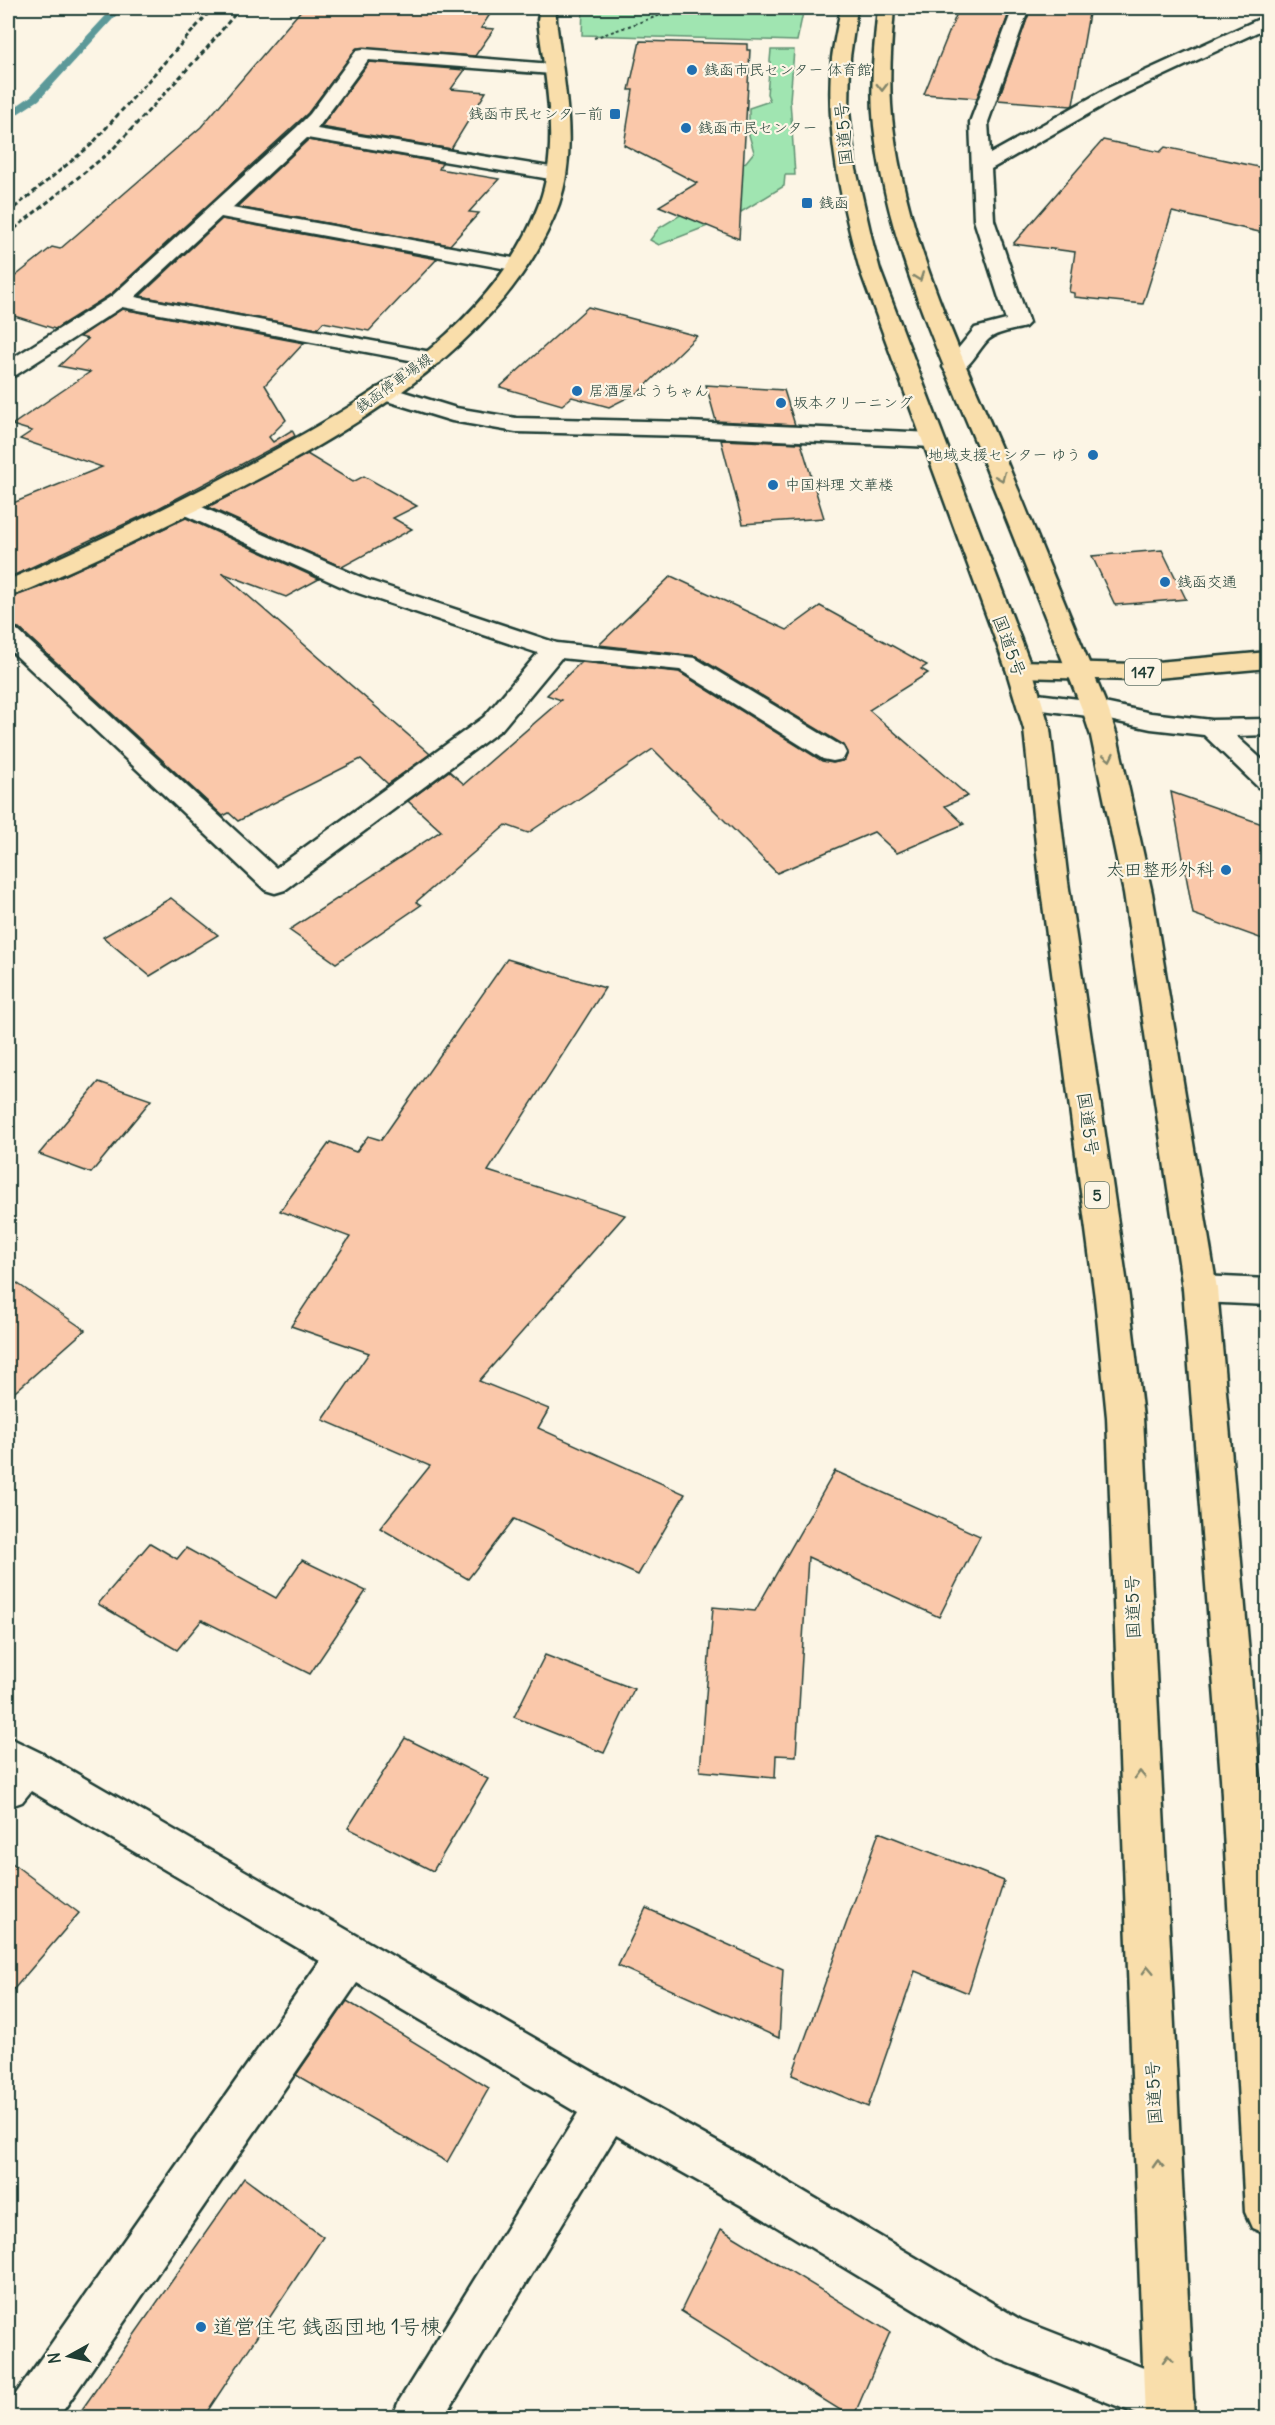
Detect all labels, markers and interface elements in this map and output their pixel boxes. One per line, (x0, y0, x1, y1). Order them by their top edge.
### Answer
place label: 銭函市民センター 体育館 (704, 60, 872, 79)
marker: 銭函市民センター 体育館 (685, 63, 699, 77)
one-way arrow (876, 82, 888, 91)
street label: 国道5号 (829, 101, 858, 167)
place label: 銭函市民センター前 (469, 104, 603, 123)
marker: 銭函市民センター前 (608, 107, 622, 121)
place label: 銭函市民センター (698, 118, 817, 137)
marker: 銭函市民センター (679, 121, 693, 135)
place label: 銭函 (819, 193, 849, 212)
marker: 銭函 (800, 196, 814, 210)
one-way arrow (911, 271, 924, 282)
street label: 銭函停車場線 (352, 348, 436, 417)
place label: 居酒屋ようちゃん (589, 381, 709, 400)
marker: 居酒屋ようちゃん (570, 384, 584, 398)
place label: 坂本クリーニング (793, 393, 913, 412)
marker: 坂本クリーニング (774, 396, 788, 410)
place label: 地域支援センター ゆう (928, 445, 1081, 464)
marker: 地域支援センター ゆう (1086, 448, 1100, 462)
one-way arrow (994, 470, 1006, 481)
place label: 中国料理 文華楼 (785, 475, 894, 494)
marker: 中国料理 文華楼 (766, 478, 780, 492)
place label: 銭函交通 (1177, 572, 1237, 591)
marker: 銭函交通 (1158, 575, 1172, 589)
street label: 国道5号 (988, 612, 1031, 680)
road number: 147 (1125, 659, 1161, 685)
one-way arrow (1101, 751, 1114, 761)
place label: 太田整形外科 (1106, 858, 1214, 881)
marker: 太田整形外科 (1219, 863, 1233, 877)
street label: 国道5号 (1073, 1090, 1104, 1157)
road number: 5 (1085, 1182, 1109, 1208)
street label: 国道5号 (1120, 1574, 1145, 1640)
one-way arrow (1134, 1770, 1147, 1779)
one-way arrow (1142, 1965, 1155, 1974)
street label: 国道5号 (1140, 2060, 1167, 2126)
one-way arrow (1151, 2160, 1164, 2169)
place label: 道営住宅 銭函団地 1号棟 (213, 2313, 441, 2340)
marker: 道営住宅 銭函団地 1号棟 (194, 2320, 208, 2334)
north arrow (39, 2326, 99, 2386)
text: N (43, 2351, 65, 2365)
one-way arrow (1161, 2355, 1174, 2364)

